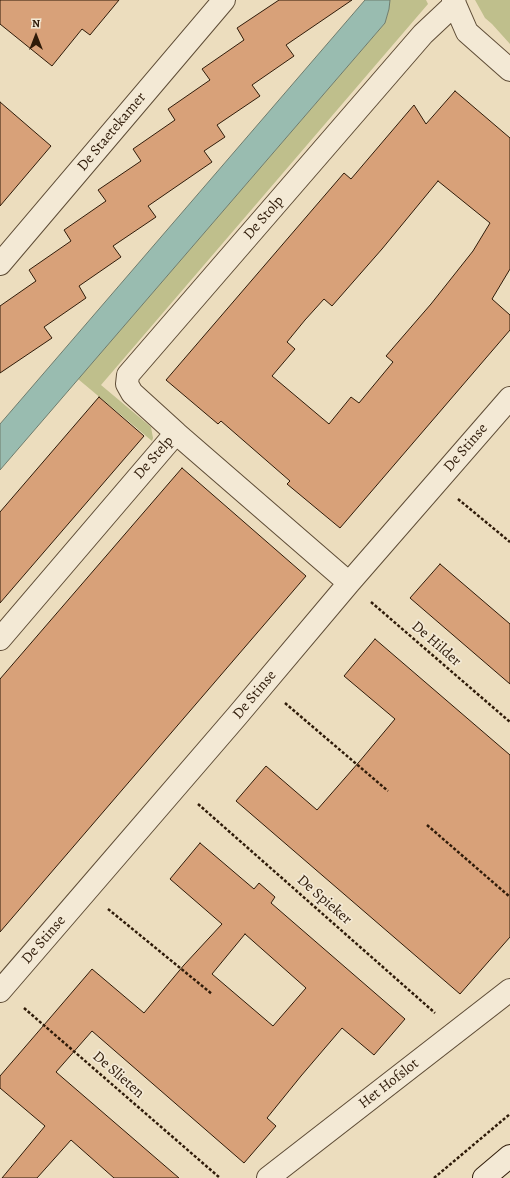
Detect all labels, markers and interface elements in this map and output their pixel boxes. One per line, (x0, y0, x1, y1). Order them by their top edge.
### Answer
north arrow (16, 16, 56, 56)
text: N (32, 16, 40, 31)
street label: De Staetekamer (74, 89, 150, 175)
street label: De Stolp (240, 192, 288, 244)
street label: De Stinse (440, 420, 492, 476)
street label: De Stelp (130, 433, 178, 483)
street label: De Hilder (408, 618, 464, 670)
street label: De Stinse (229, 667, 281, 723)
street label: De Spieker (293, 871, 355, 929)
street label: De Stinse (18, 912, 70, 968)
street label: De Slieten (88, 1048, 148, 1102)
street label: Het Hofslot (355, 1055, 423, 1113)

